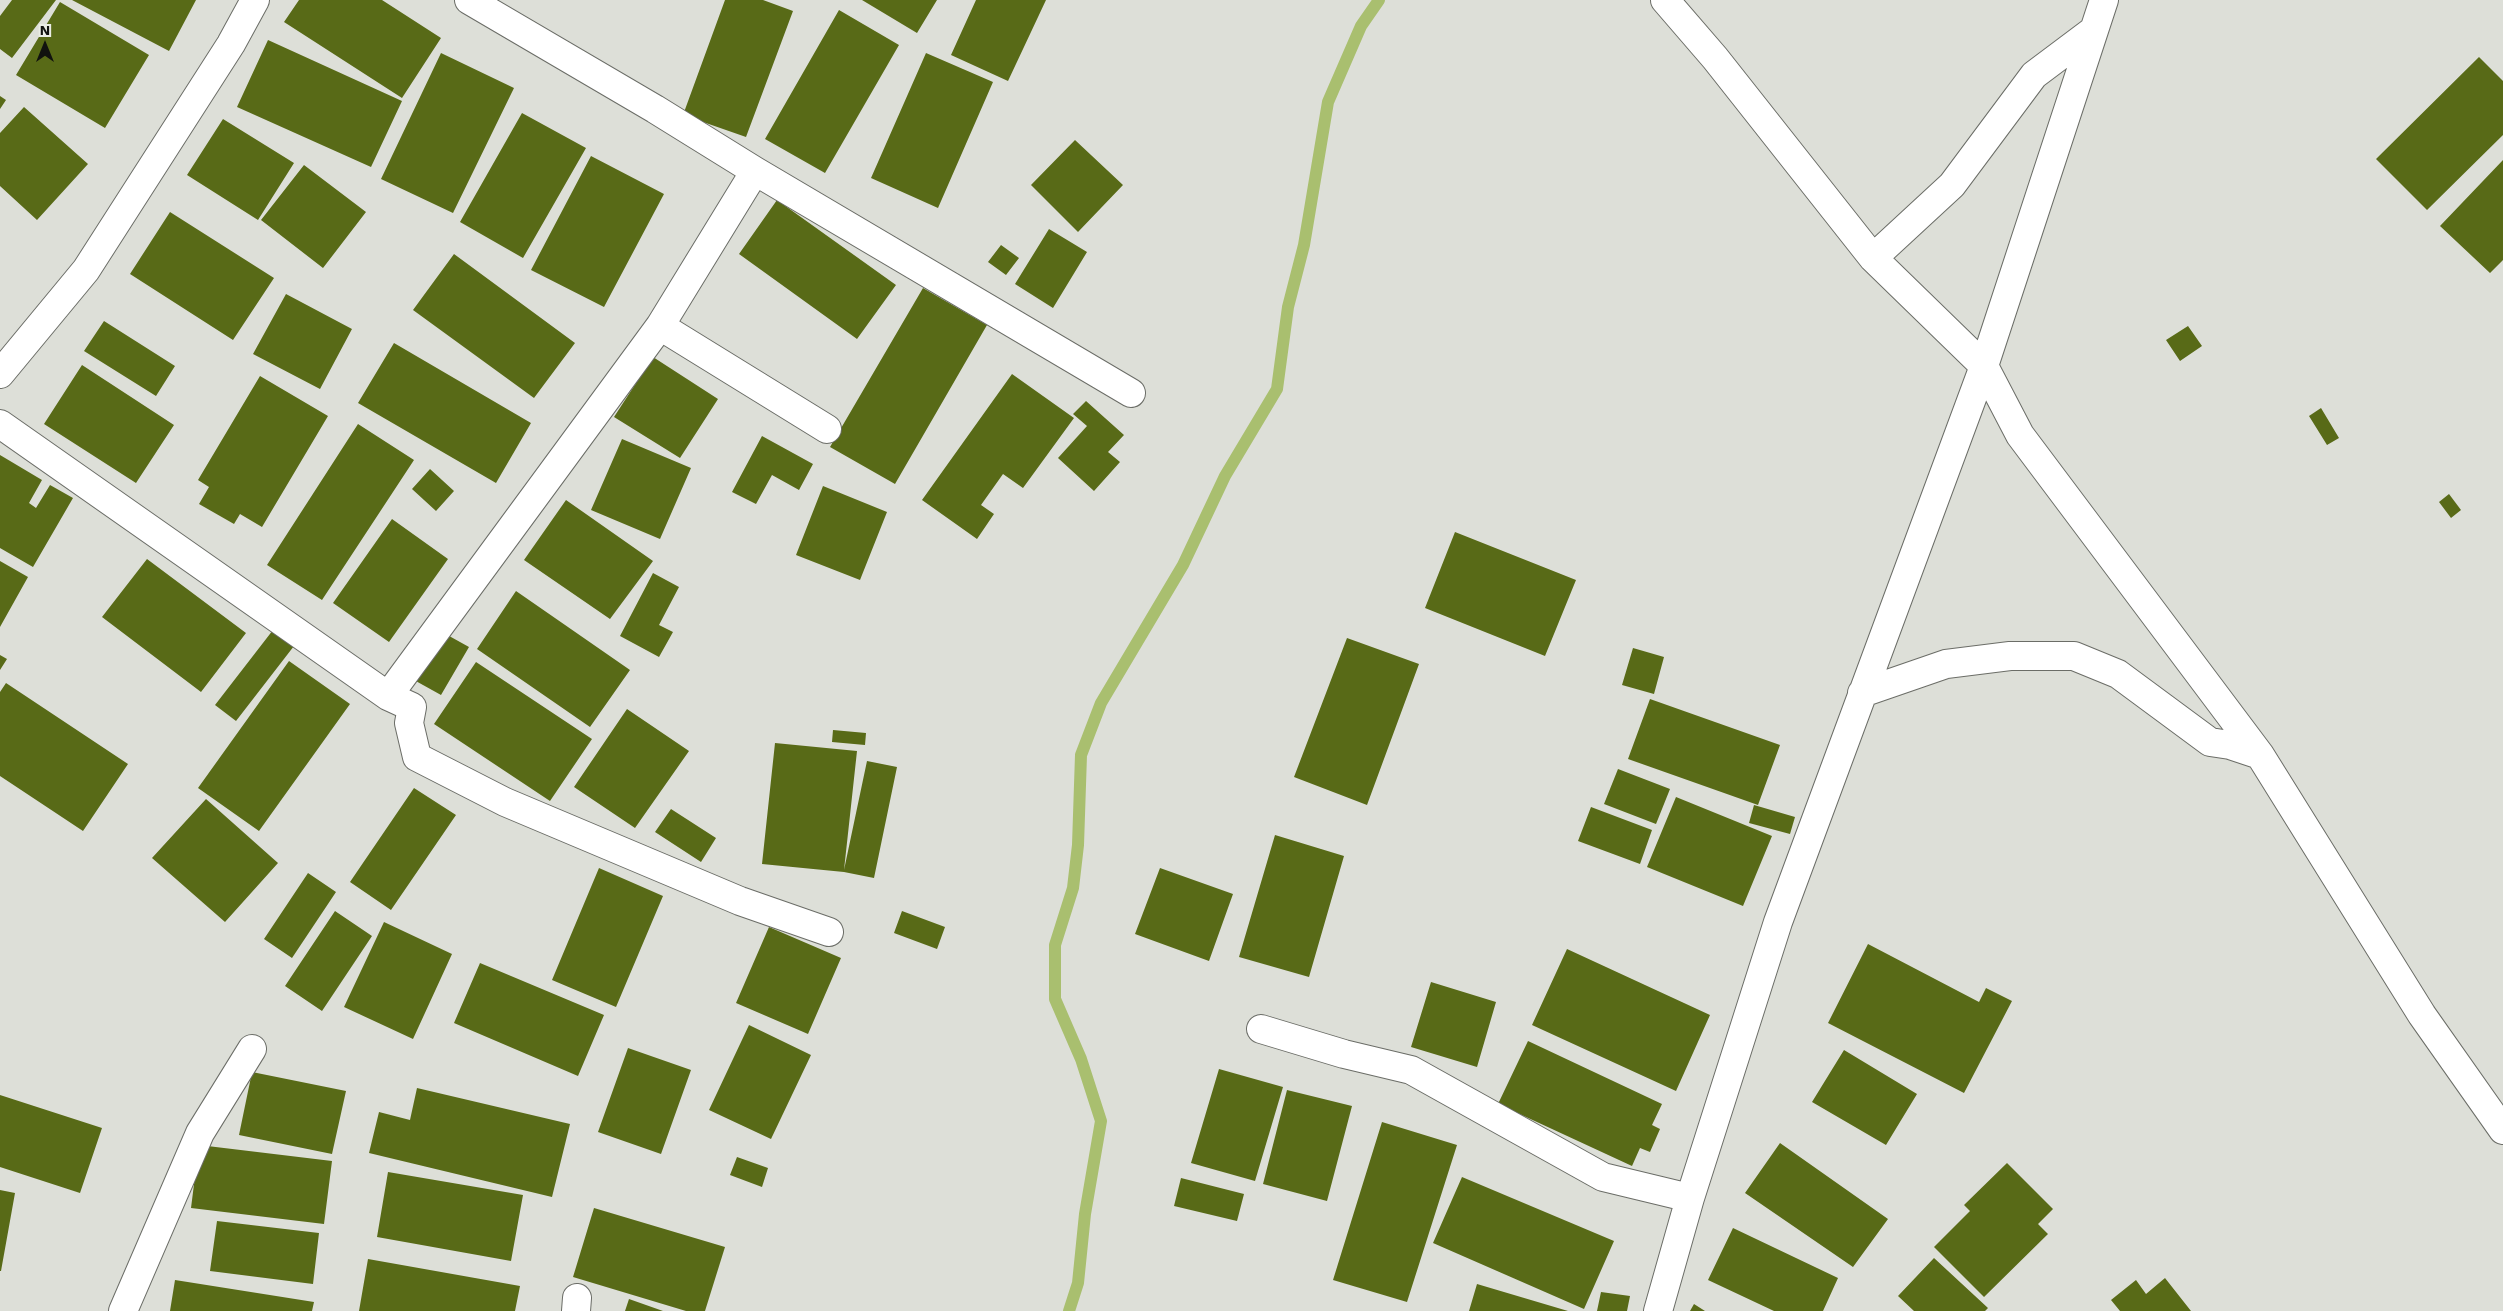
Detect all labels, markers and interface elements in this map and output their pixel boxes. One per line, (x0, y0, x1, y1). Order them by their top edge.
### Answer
north arrow (20, 20, 70, 70)
text: N (40, 22, 50, 38)

